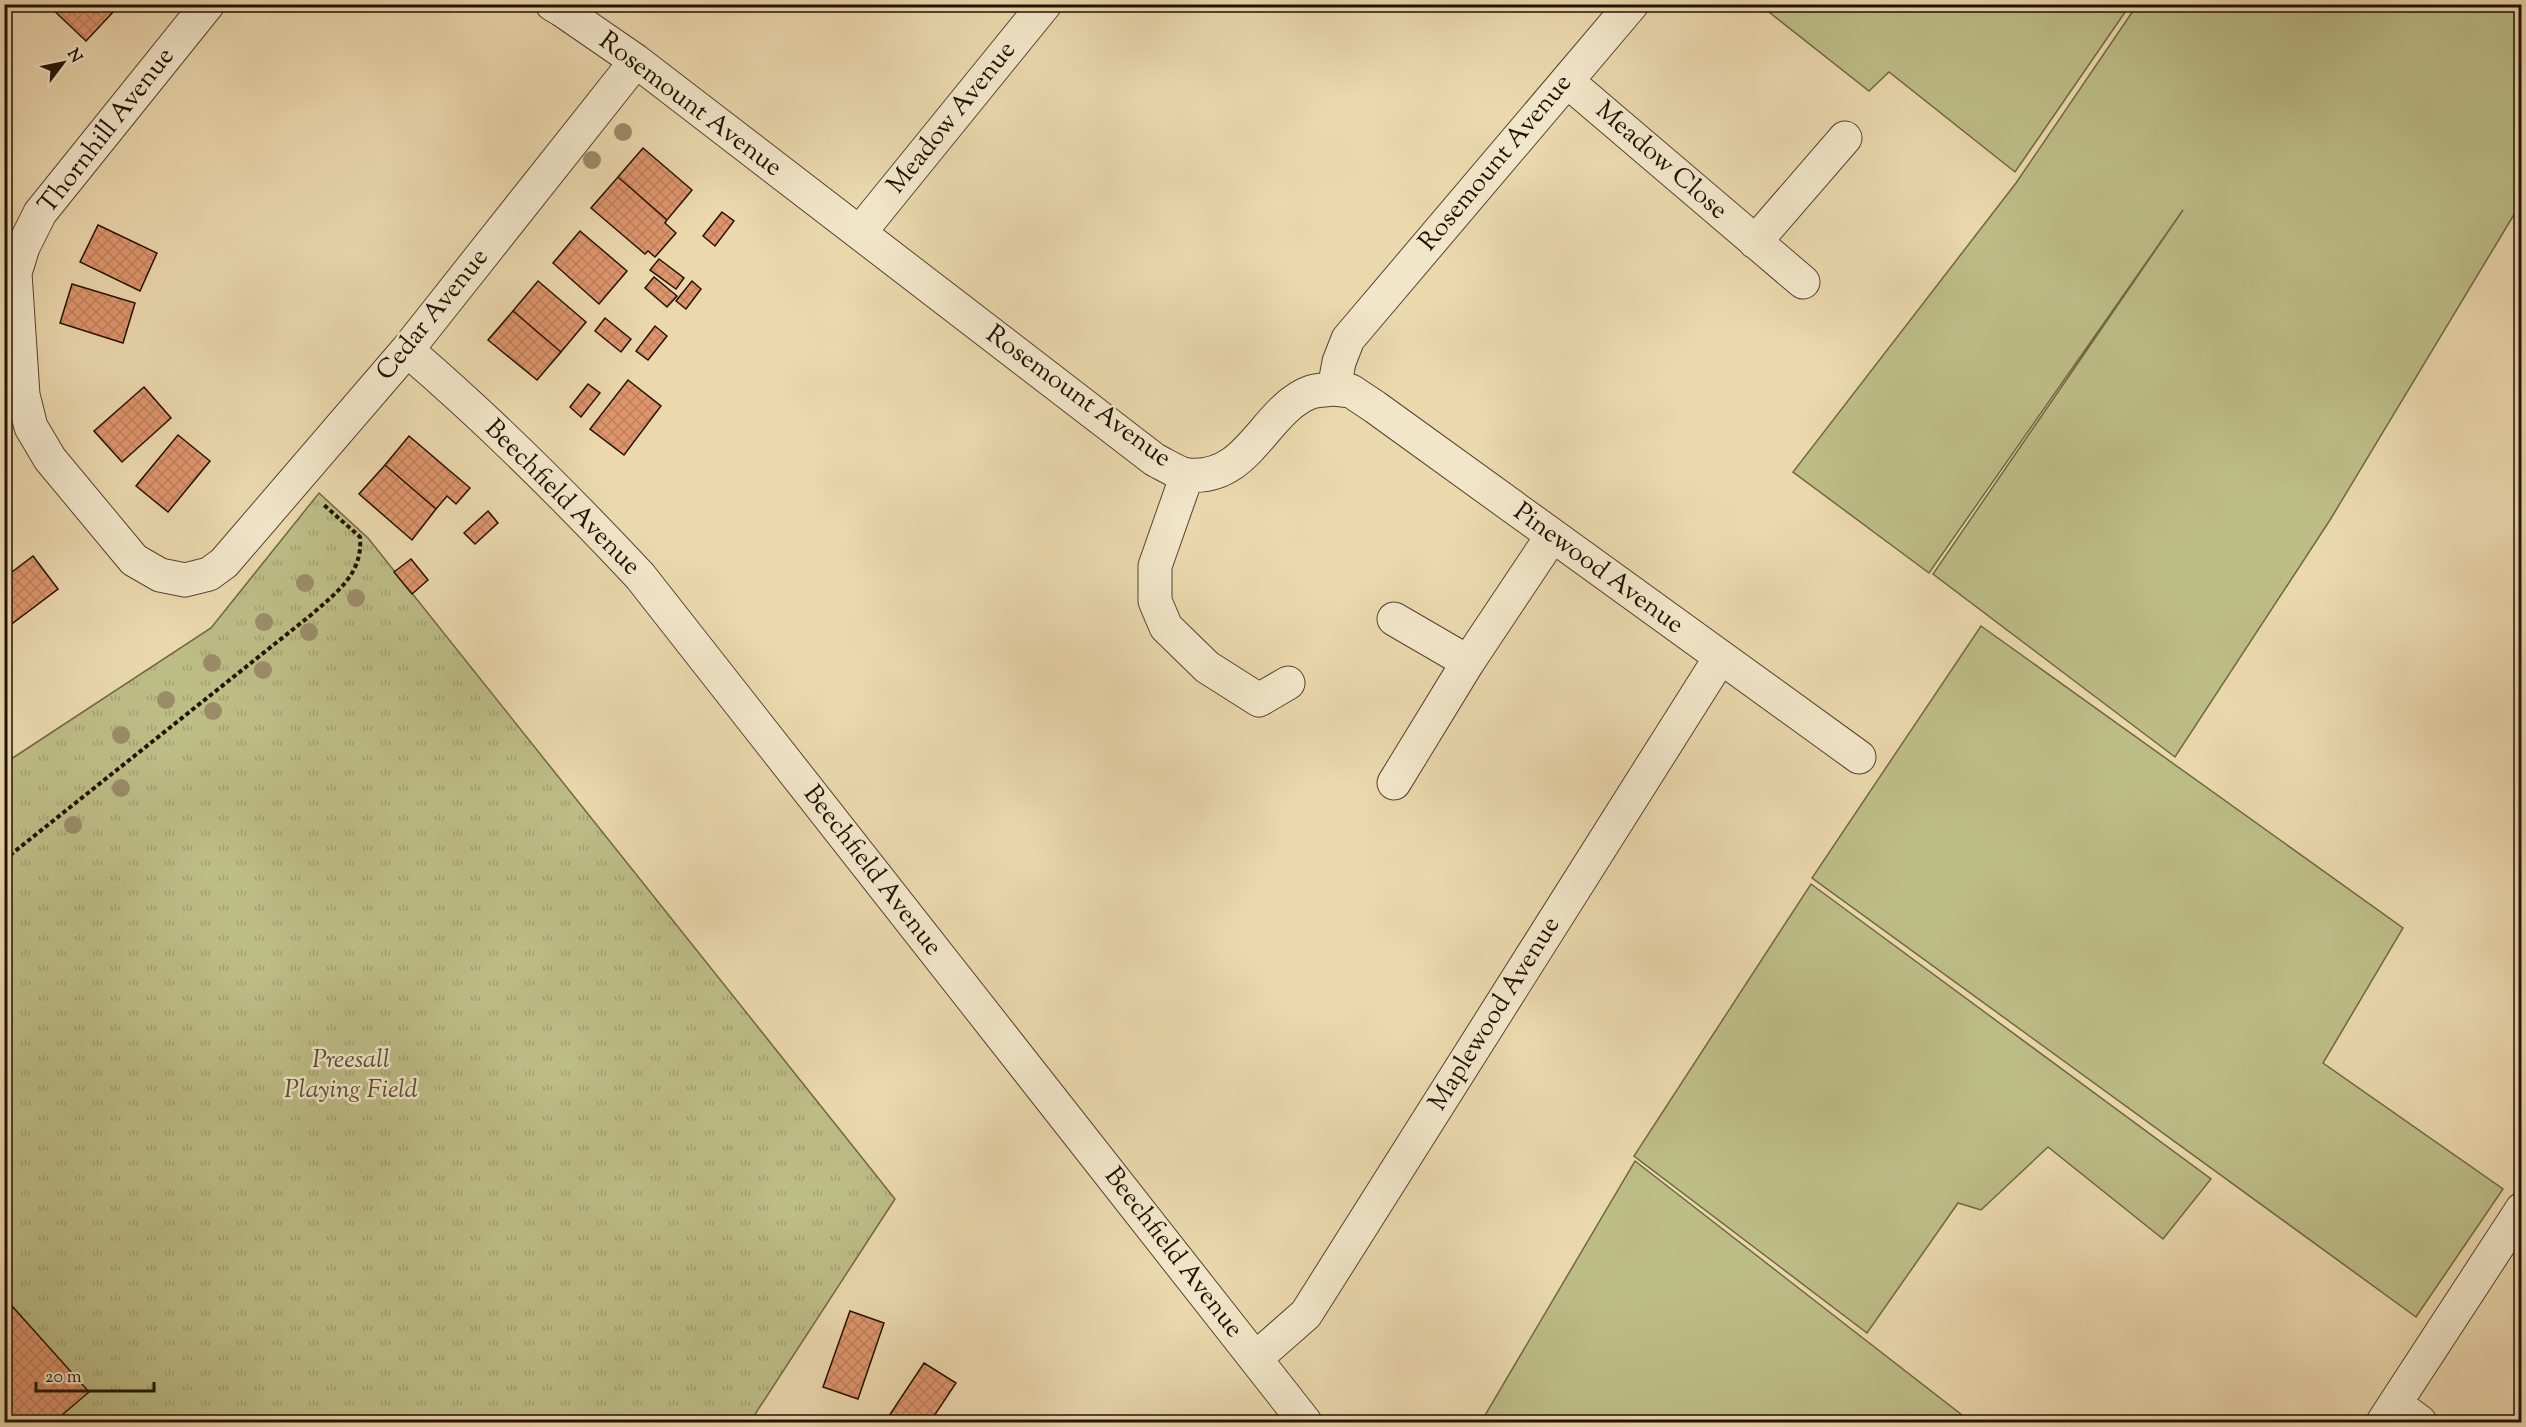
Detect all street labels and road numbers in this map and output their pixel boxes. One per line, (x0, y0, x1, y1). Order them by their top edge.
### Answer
street label: Rosemount Avenue (590, 24, 790, 186)
street label: Meadow Avenue (879, 34, 1025, 202)
street label: Thornhill Avenue (30, 40, 184, 222)
street label: Rosemount Avenue (1411, 66, 1581, 260)
street label: Meadow Close (1587, 93, 1735, 229)
street label: Cedar Avenue (368, 241, 498, 389)
street label: Rosemount Avenue (978, 317, 1178, 477)
street label: Beechfield Avenue (475, 411, 649, 585)
street label: Pinewood Avenue (1505, 494, 1691, 644)
street label: Beechfield Avenue (793, 778, 951, 964)
street label: Maplewood Avenue (1420, 910, 1570, 1118)
street label: Beechfield Avenue (1094, 1160, 1252, 1346)

